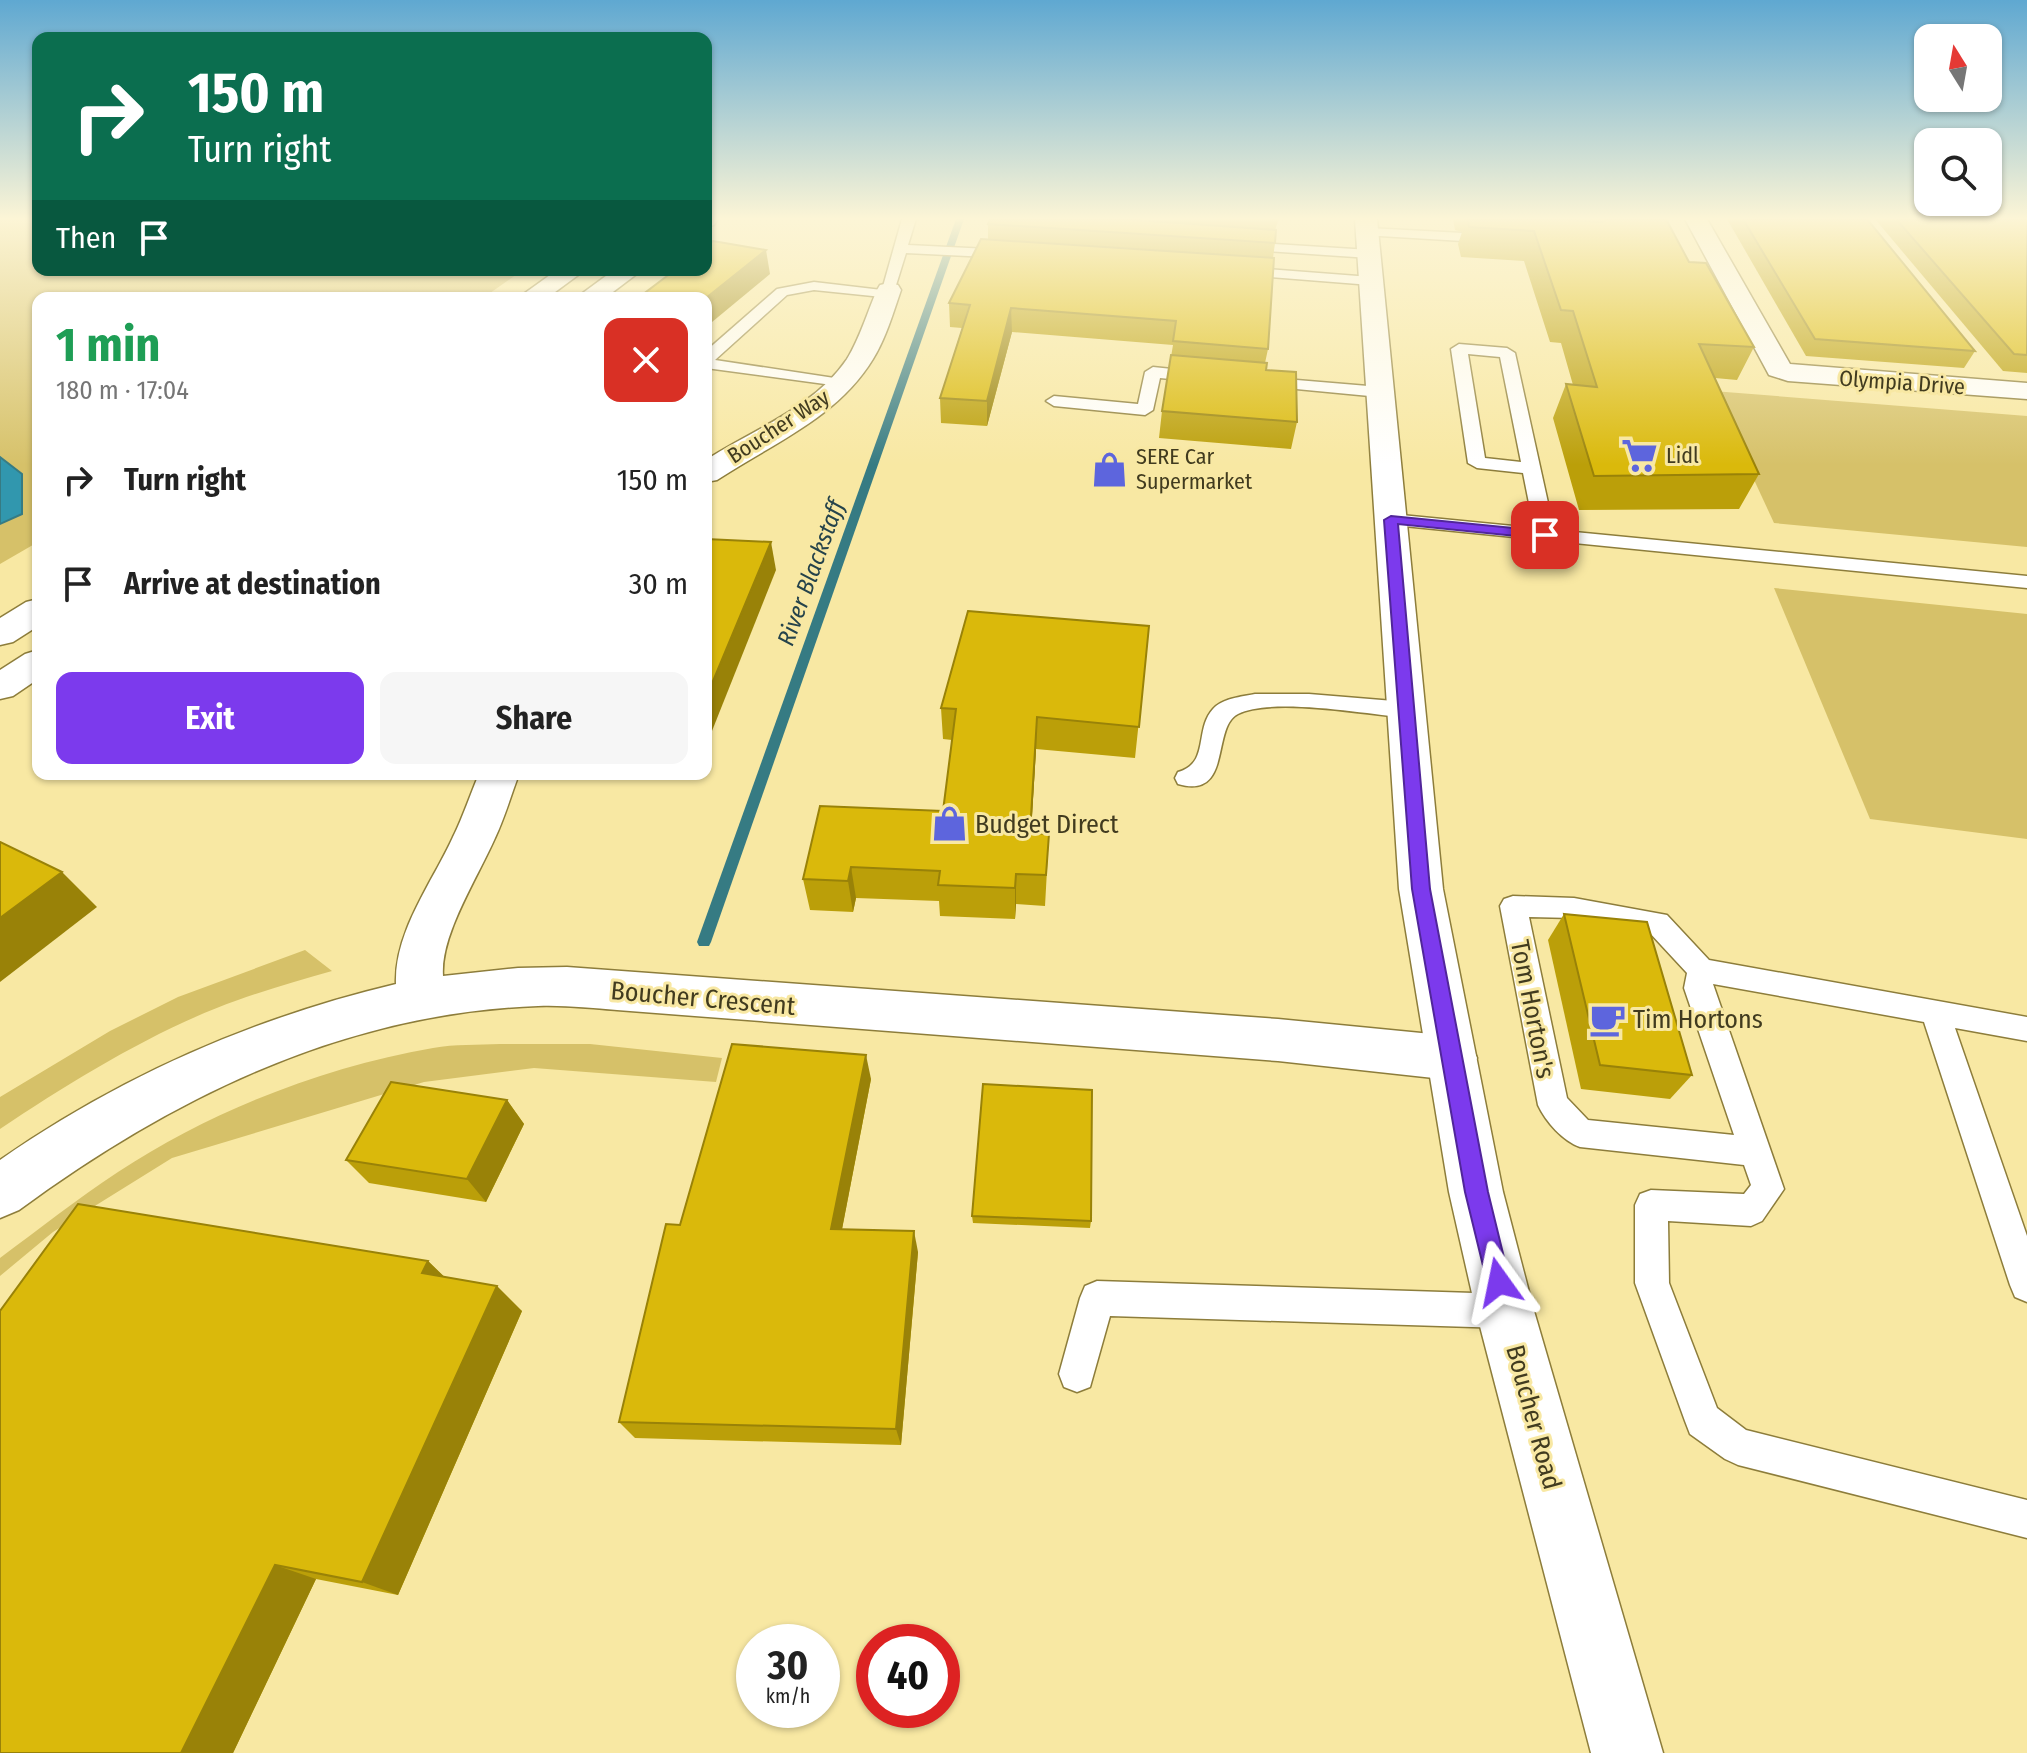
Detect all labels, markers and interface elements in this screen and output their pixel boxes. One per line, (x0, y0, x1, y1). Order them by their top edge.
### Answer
north arrow (1914, 24, 2002, 112)
map controls (1914, 24, 2002, 216)
text: 150 m (188, 60, 324, 127)
icon: right (56, 64, 160, 168)
text: Turn right (188, 128, 331, 172)
button: search (1914, 128, 2002, 216)
icon: arrive (132, 216, 176, 260)
text: Then (56, 220, 116, 256)
text: 1 min (56, 316, 161, 374)
button: close (604, 318, 688, 402)
street label: Olympia Drive (1838, 365, 1966, 400)
text: 180 m · 17:04 (56, 375, 189, 406)
street label: Boucher Way (722, 383, 834, 469)
supermarket icon: Lidl (1621, 436, 1659, 474)
place label: Lidl (1666, 442, 1699, 469)
place label: SERE Car Supermarket (1136, 443, 1253, 495)
shop icon: SERE Car Supermarket (1091, 450, 1129, 488)
icon: right (56, 458, 100, 502)
text: Turn right (124, 462, 246, 498)
text: 150 m (617, 462, 688, 498)
water label: River Blackstaff (772, 493, 852, 650)
pin (1511, 501, 1579, 569)
icon: arrive (1523, 513, 1567, 557)
icon: arrive (56, 562, 100, 606)
text: Arrive at destination (124, 566, 381, 602)
text: 30 m (629, 566, 688, 602)
button: Exit (56, 672, 364, 764)
button: Share (380, 672, 688, 764)
shop icon: Budget Direct (930, 805, 968, 843)
place label: Budget Direct (975, 809, 1119, 840)
street label: Tom Horton's (1504, 937, 1561, 1081)
street label: Boucher Crescent (609, 975, 797, 1022)
cafe icon: Tim Hortons (1588, 1000, 1626, 1038)
place label: Tim Hortons (1633, 1004, 1763, 1035)
position arrow (1457, 1240, 1541, 1324)
street label: Boucher Road (1499, 1342, 1568, 1493)
speed limit sign: 40 (856, 1624, 960, 1728)
text: 30 (768, 1642, 808, 1690)
text: km/h (766, 1684, 810, 1708)

